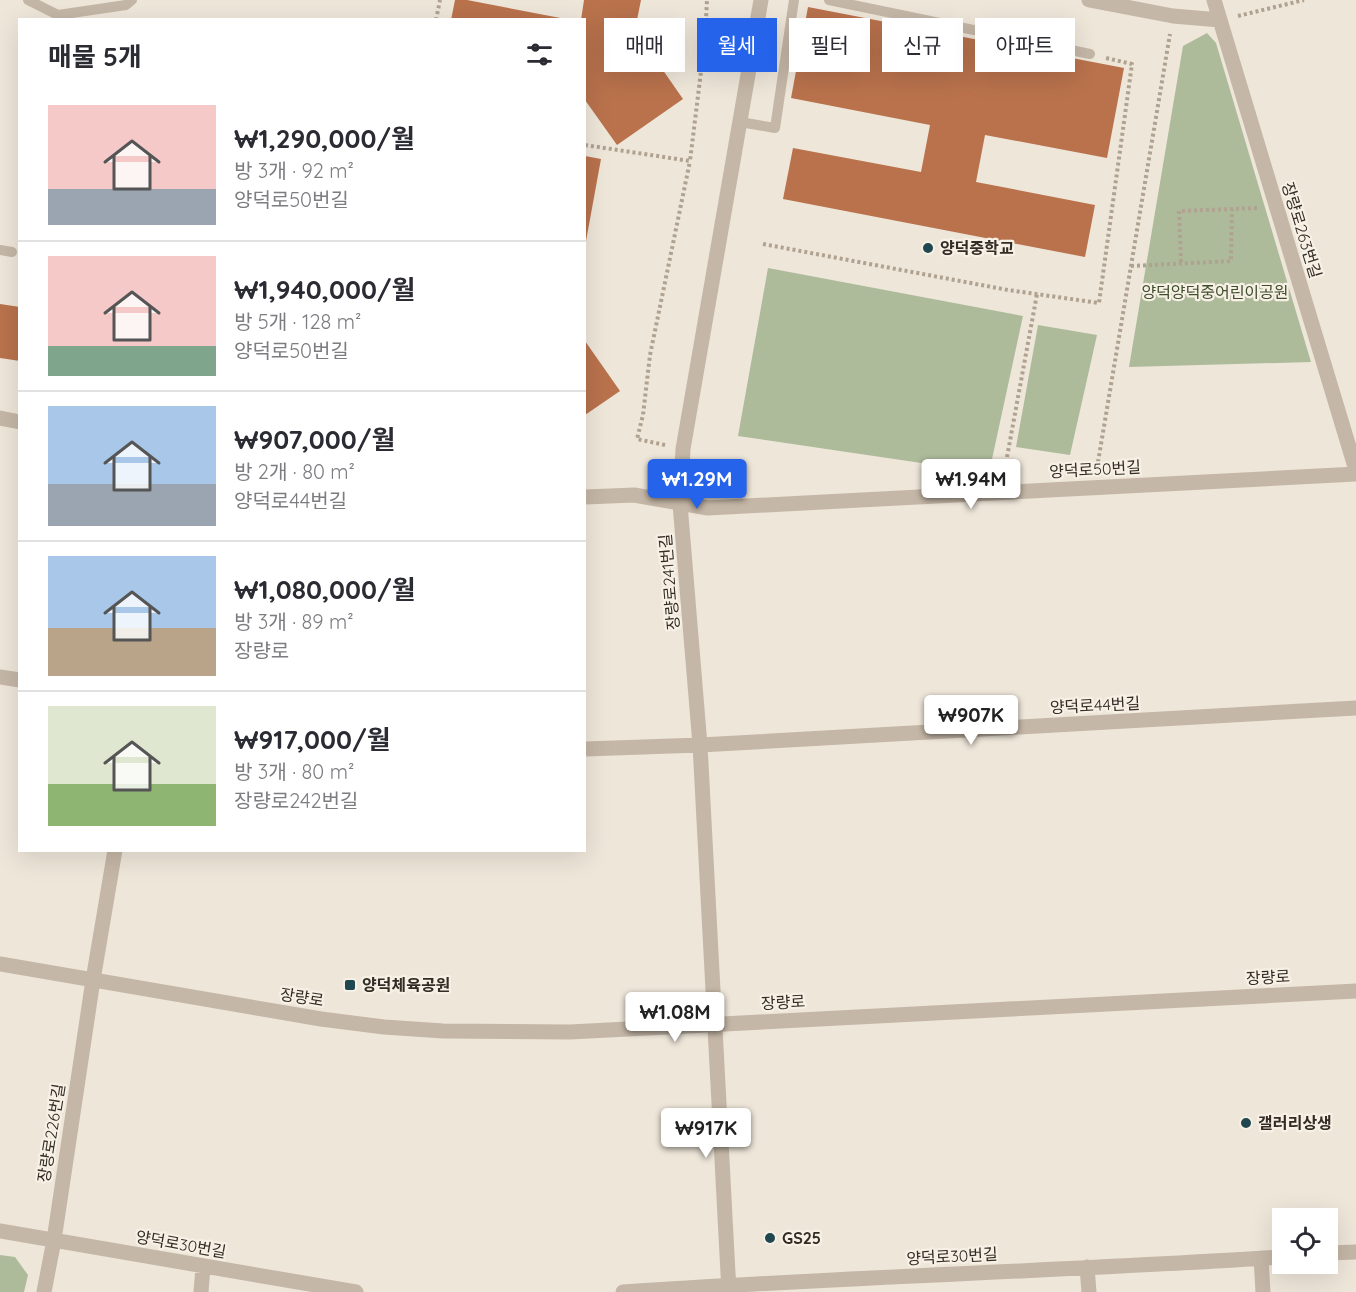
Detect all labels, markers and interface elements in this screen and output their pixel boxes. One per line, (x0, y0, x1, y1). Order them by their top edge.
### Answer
chip: 매매 (604, 18, 685, 72)
chip: 월세 (697, 18, 777, 72)
chip: 필터 (789, 18, 870, 72)
chip: 신규 (882, 18, 963, 72)
chip: 아파트 (975, 18, 1075, 72)
icon: filters (523, 38, 556, 71)
text: 매물 5개 (48, 40, 142, 73)
text: ₩1,290,000/월 (234, 122, 415, 155)
icon: home (96, 129, 168, 201)
text: 방 3개 · 92 m² (234, 158, 354, 183)
street label: 장량로263번길 (1278, 180, 1326, 280)
text: 양덕로50번길 (234, 187, 349, 212)
place label: 양덕중학교 (940, 238, 1014, 258)
marker: 양덕중학교 (921, 241, 935, 255)
text: ₩1,940,000/월 (234, 273, 416, 306)
icon: home (96, 280, 168, 352)
park label: 양덕양덕중어린이공원 (1141, 282, 1289, 302)
text: 방 5개 · 128 m² (234, 309, 361, 334)
text: 양덕로50번길 (234, 338, 349, 363)
text: ₩907,000/월 (234, 423, 395, 456)
icon: home (96, 430, 168, 502)
street label: 양덕로50번길 (1049, 457, 1141, 481)
text: 방 2개 · 80 m² (234, 459, 355, 484)
pin: ₩1.29M (648, 459, 746, 510)
pin: ₩1.94M (922, 459, 1020, 510)
text: ₩1.29M (662, 466, 732, 491)
text: ₩1.94M (935, 466, 1007, 491)
text: 양덕로44번길 (234, 488, 347, 513)
street label: 장량로241번길 (655, 533, 683, 631)
text: ₩1,080,000/월 (234, 573, 416, 606)
icon: home (96, 580, 168, 652)
text: 방 3개 · 89 m² (234, 609, 354, 634)
text: 장량로 (234, 638, 289, 663)
street label: 양덕로44번길 (1049, 693, 1141, 717)
pin: ₩907K (929, 695, 1013, 746)
text: ₩907K (938, 702, 1004, 727)
text: ₩917,000/월 (234, 723, 391, 756)
icon: home (96, 730, 168, 802)
text: 방 3개 · 80 m² (234, 759, 354, 784)
text: 장량로242번길 (234, 788, 358, 813)
street label: 장량로 (1245, 966, 1291, 988)
place label: 양덕체육공원 (362, 975, 450, 995)
marker: 양덕체육공원 (343, 978, 357, 992)
street label: 장량로 (279, 984, 326, 1010)
street label: 장량로 (760, 991, 806, 1013)
pin: ₩1.08M (626, 992, 724, 1043)
text: ₩1.08M (639, 999, 711, 1024)
street label: 장량로226번길 (33, 1082, 69, 1184)
pin: ₩917K (664, 1108, 748, 1159)
place label: 갤러리상생 (1258, 1113, 1332, 1133)
text: ₩917K (675, 1115, 737, 1140)
marker: 갤러리상생 (1239, 1116, 1253, 1130)
map controls (1272, 1208, 1338, 1274)
button: locate (1272, 1208, 1338, 1274)
street label: 양덕로30번길 (134, 1226, 228, 1262)
place label: GS25 (782, 1228, 821, 1248)
marker: GS25 (763, 1231, 777, 1245)
street label: 양덕로30번길 (906, 1244, 998, 1268)

